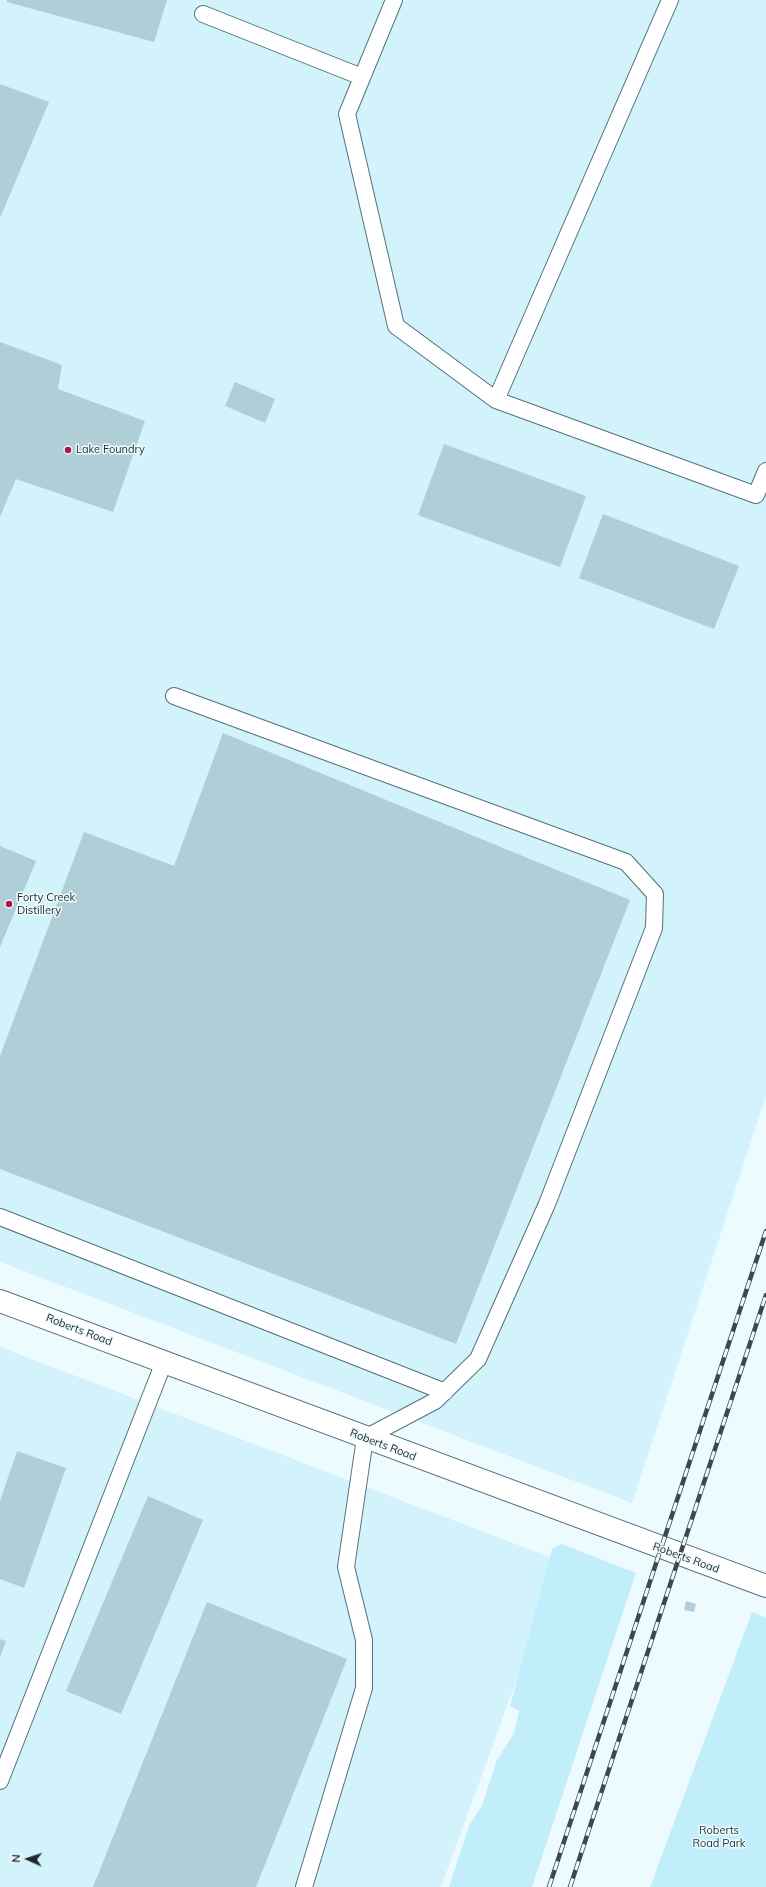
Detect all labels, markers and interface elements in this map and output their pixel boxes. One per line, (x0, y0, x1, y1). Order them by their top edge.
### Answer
place label: Lake Foundry (76, 443, 145, 457)
marker: Lake Foundry (63, 445, 73, 455)
place label: Forty Creek Distillery (17, 891, 75, 917)
marker: Forty Creek Distillery (4, 899, 14, 909)
street label: Roberts Road (44, 1311, 114, 1349)
street label: Roberts Road (348, 1426, 418, 1464)
street label: Roberts Road (651, 1540, 721, 1576)
park label: Roberts Road Park (693, 1824, 745, 1850)
north arrow (8, 1839, 48, 1879)
text: N (9, 1854, 23, 1863)

